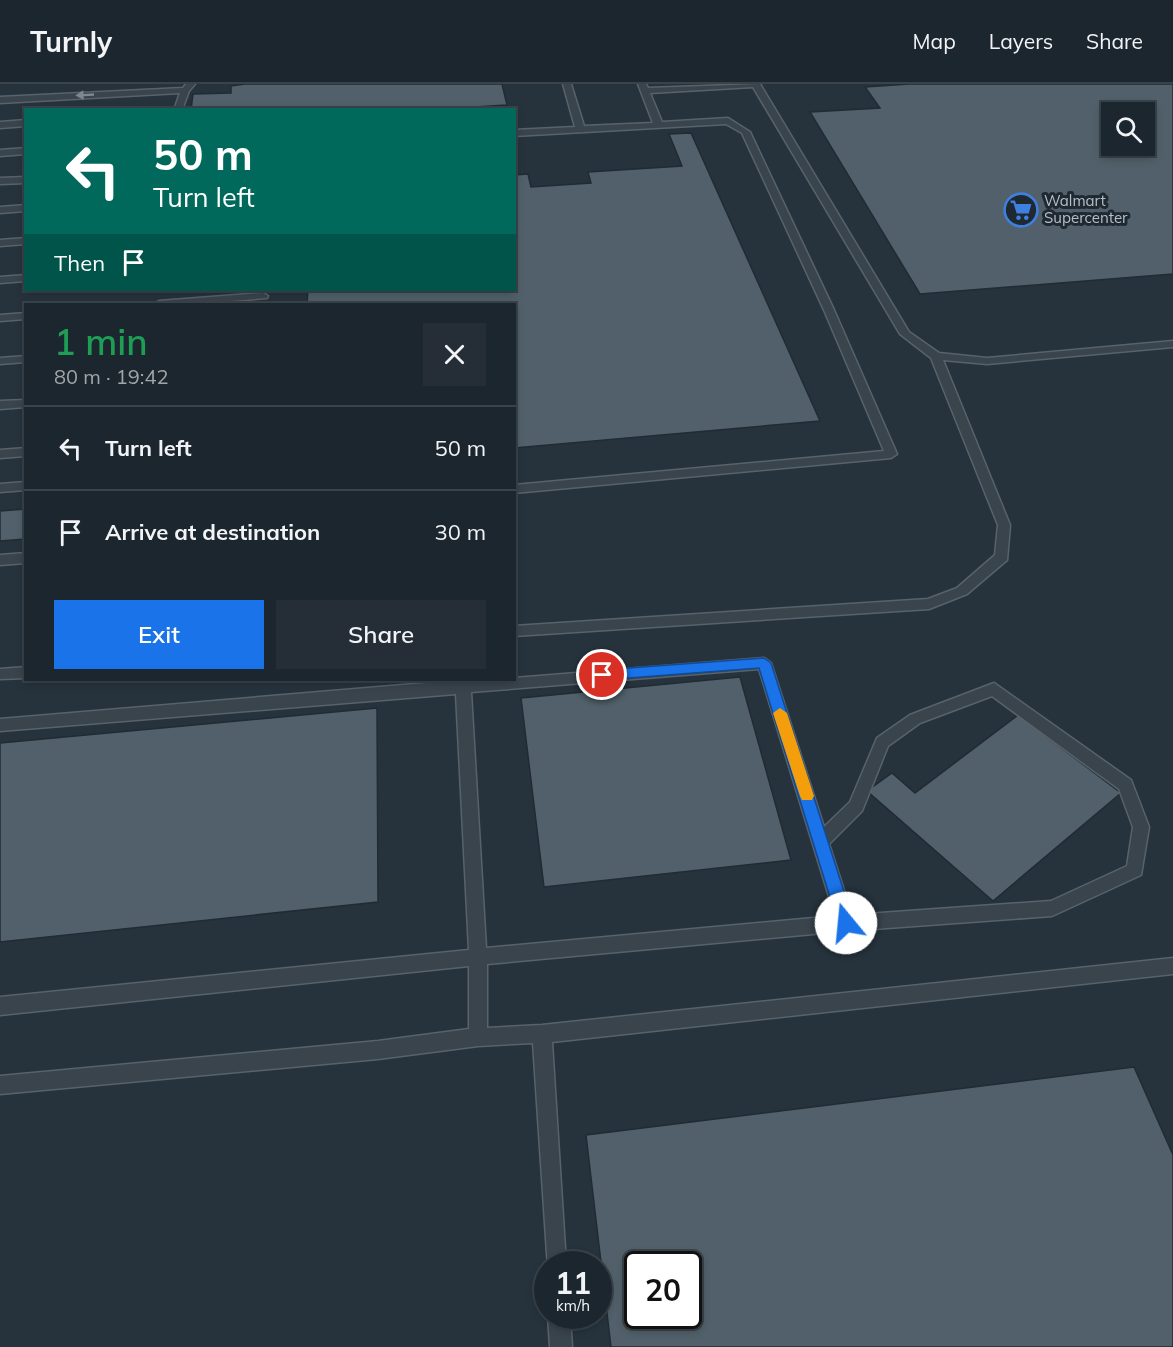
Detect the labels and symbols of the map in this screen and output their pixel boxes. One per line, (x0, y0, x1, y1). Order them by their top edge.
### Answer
one-way arrow (76, 91, 95, 100)
place label: Walmart Supercenter (1044, 191, 1128, 227)
supermarket icon: Walmart Supercenter (1003, 192, 1039, 228)
pin (576, 649, 627, 700)
position arrow (814, 891, 878, 955)
speed limit sign: 20 (624, 1251, 702, 1329)

